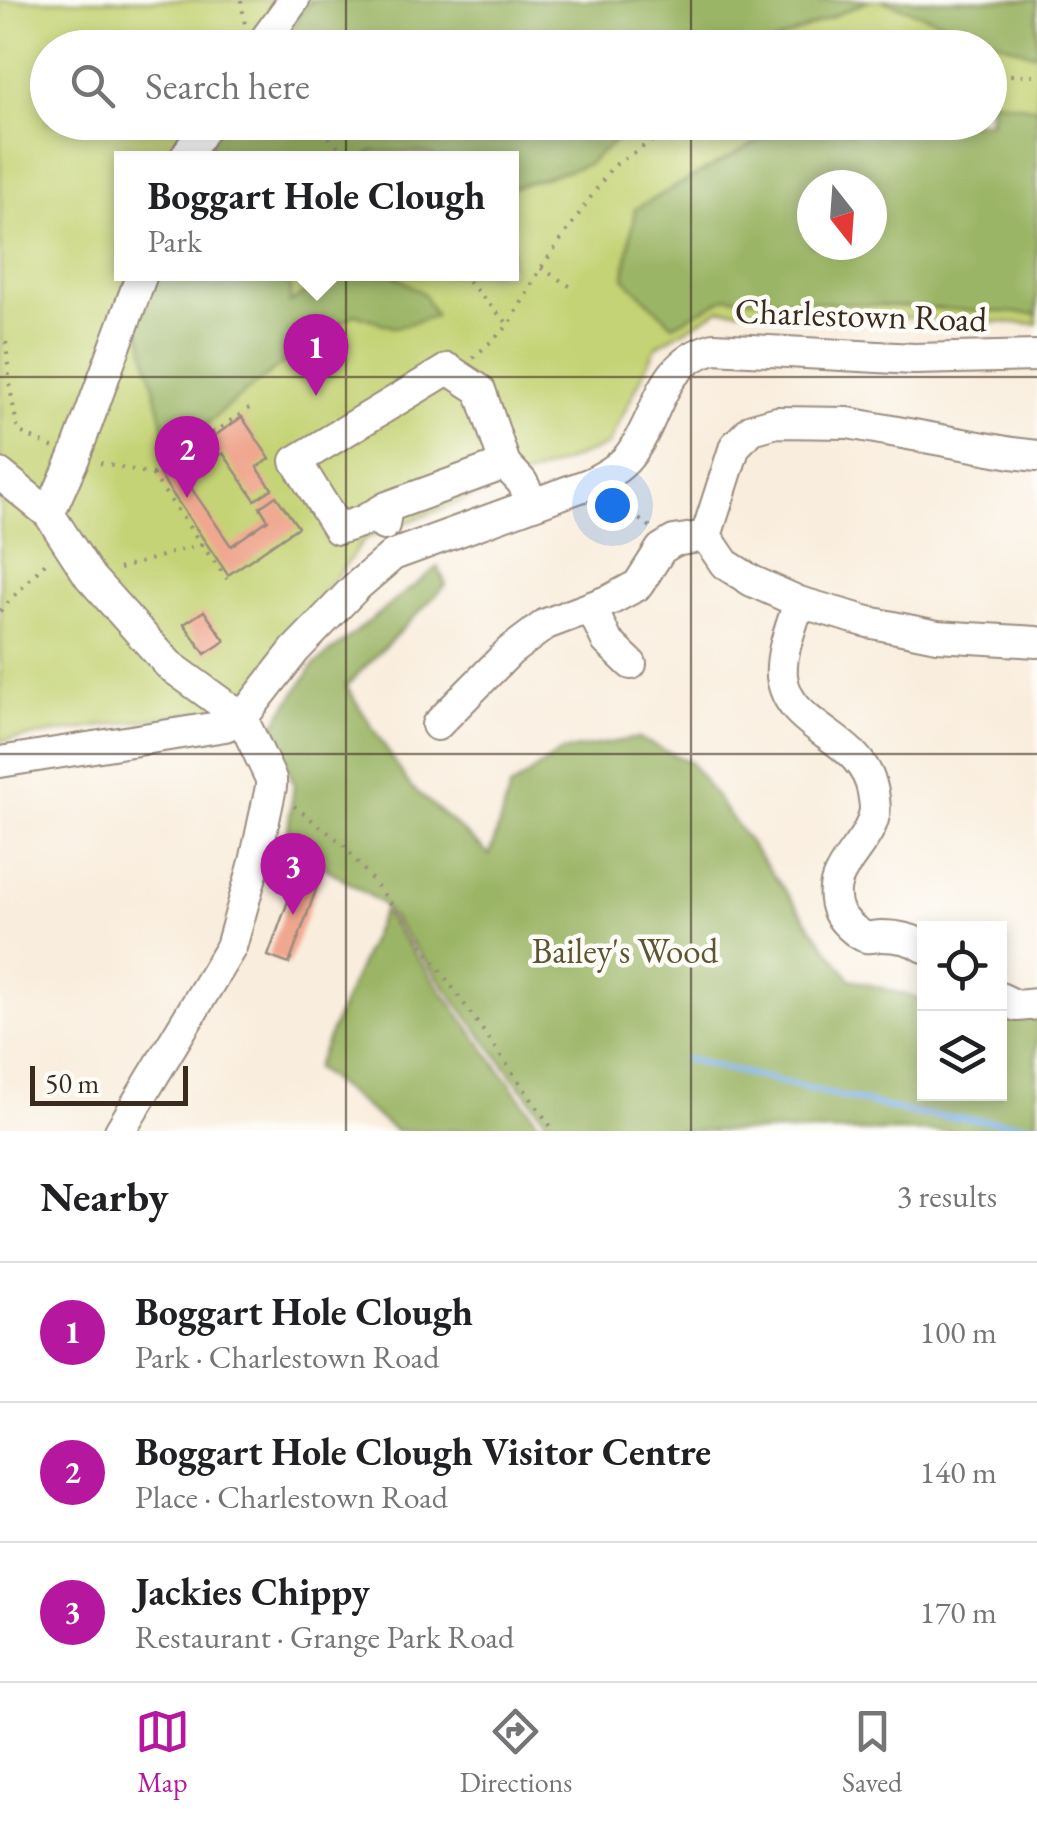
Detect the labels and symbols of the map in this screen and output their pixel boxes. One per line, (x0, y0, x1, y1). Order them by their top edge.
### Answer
north arrow (797, 170, 887, 260)
street label: Charlestown Road (734, 288, 988, 341)
pin: 1 (284, 314, 348, 396)
pin: 2 (154, 416, 220, 498)
your location (587, 480, 638, 531)
pin: 3 (260, 832, 326, 915)
park label: Bailey's Wood (532, 928, 719, 973)
scale bar (30, 1061, 188, 1106)

